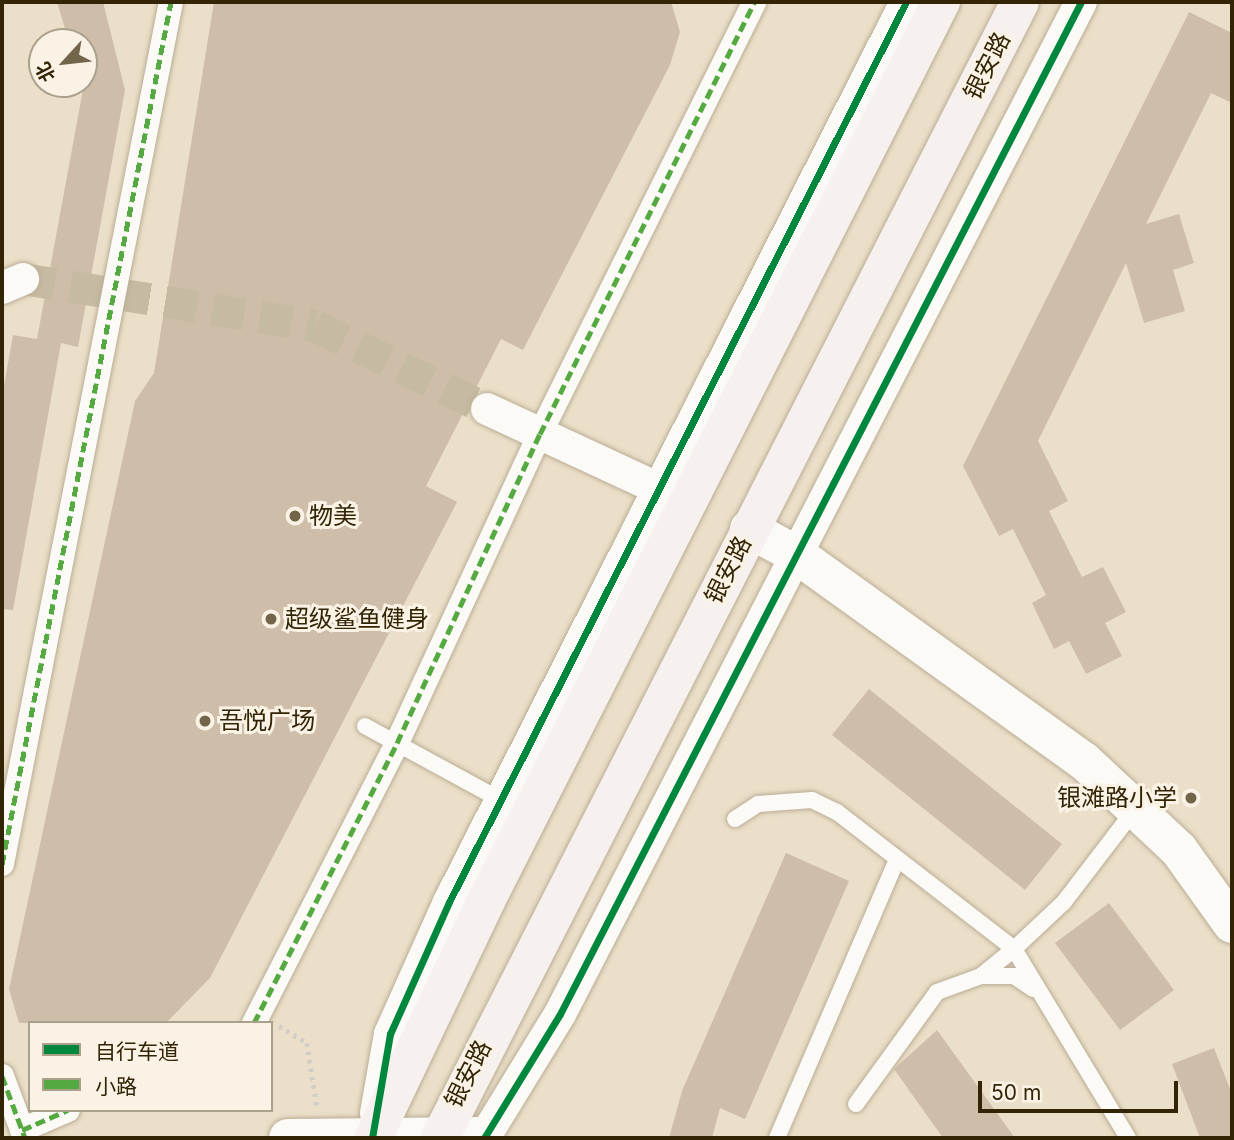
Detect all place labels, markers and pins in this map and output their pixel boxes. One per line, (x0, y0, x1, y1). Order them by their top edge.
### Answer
place label: 物美 (309, 502, 357, 530)
marker: 物美 (287, 508, 303, 524)
place label: 超级鲨鱼健身 (285, 605, 429, 633)
marker: 超级鲨鱼健身 (263, 611, 279, 627)
place label: 吾悦广场 (219, 707, 315, 735)
marker: 吾悦广场 (197, 713, 213, 729)
place label: 银滩路小学 (1057, 784, 1177, 812)
marker: 银滩路小学 (1183, 790, 1199, 806)

